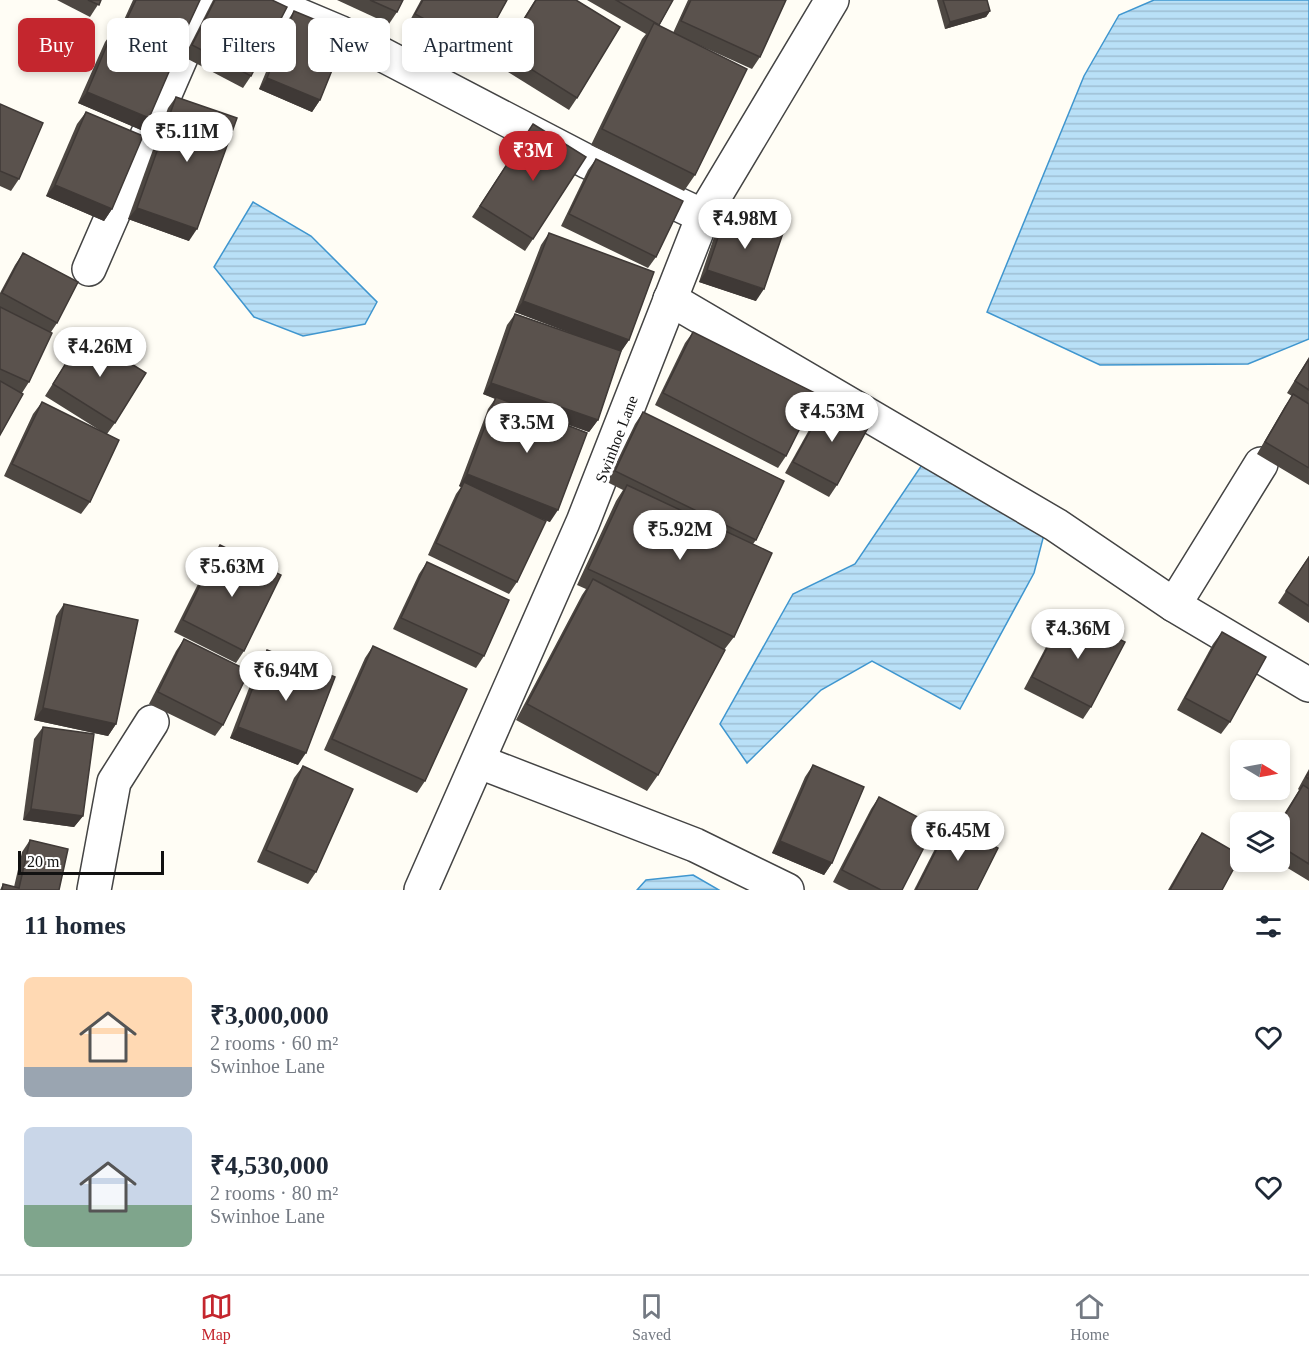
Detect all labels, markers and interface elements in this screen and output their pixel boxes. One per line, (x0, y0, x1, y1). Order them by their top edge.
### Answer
chip: Buy (18, 18, 95, 72)
chip: Rent (107, 18, 189, 72)
chip: Filters (201, 18, 296, 72)
chip: New (308, 18, 390, 72)
chip: Apartment (402, 18, 534, 72)
pin: ₹5.11M (138, 112, 236, 163)
text: ₹5.11M (155, 120, 219, 142)
pin: ₹3M (504, 131, 562, 182)
text: ₹3M (513, 139, 553, 161)
pin: ₹4.98M (696, 199, 794, 250)
text: ₹4.98M (712, 207, 778, 229)
pin: ₹4.26M (51, 327, 149, 378)
text: ₹4.26M (67, 335, 133, 357)
pin: ₹4.53M (783, 392, 881, 443)
street label: Swinhoe Lane (592, 393, 641, 485)
text: ₹4.53M (799, 400, 865, 422)
pin: ₹3.5M (485, 403, 569, 454)
text: ₹3.5M (499, 411, 555, 433)
pin: ₹5.92M (631, 510, 729, 561)
text: ₹5.92M (647, 518, 713, 540)
pin: ₹5.63M (183, 547, 281, 598)
text: ₹5.63M (199, 555, 265, 577)
pin: ₹4.36M (1029, 609, 1127, 660)
text: ₹4.36M (1045, 617, 1111, 639)
pin: ₹6.94M (237, 651, 335, 702)
text: ₹6.94M (253, 659, 319, 681)
north arrow (1230, 740, 1290, 800)
map controls (1230, 740, 1290, 872)
pin: ₹6.45M (909, 811, 1007, 862)
button: layers (1230, 812, 1290, 872)
text: ₹6.45M (925, 819, 991, 841)
scale bar (18, 848, 164, 876)
text: 20 m (27, 853, 59, 870)
icon: filters (1252, 910, 1285, 943)
text: 11 homes (24, 911, 126, 940)
icon: home (72, 1001, 144, 1073)
text: ₹3,000,000 (210, 1001, 329, 1030)
icon: heart (1252, 1021, 1285, 1054)
text: 2 rooms · 60 m² (210, 1032, 338, 1054)
text: Swinhoe Lane (210, 1055, 325, 1077)
icon: home (72, 1151, 144, 1223)
text: ₹4,530,000 (210, 1151, 329, 1180)
icon: heart (1252, 1171, 1285, 1204)
text: 2 rooms · 80 m² (210, 1182, 338, 1204)
text: Swinhoe Lane (210, 1205, 325, 1227)
tab: Map (200, 1290, 233, 1344)
tab: Saved (632, 1290, 671, 1344)
tab: Home (1070, 1290, 1109, 1344)

